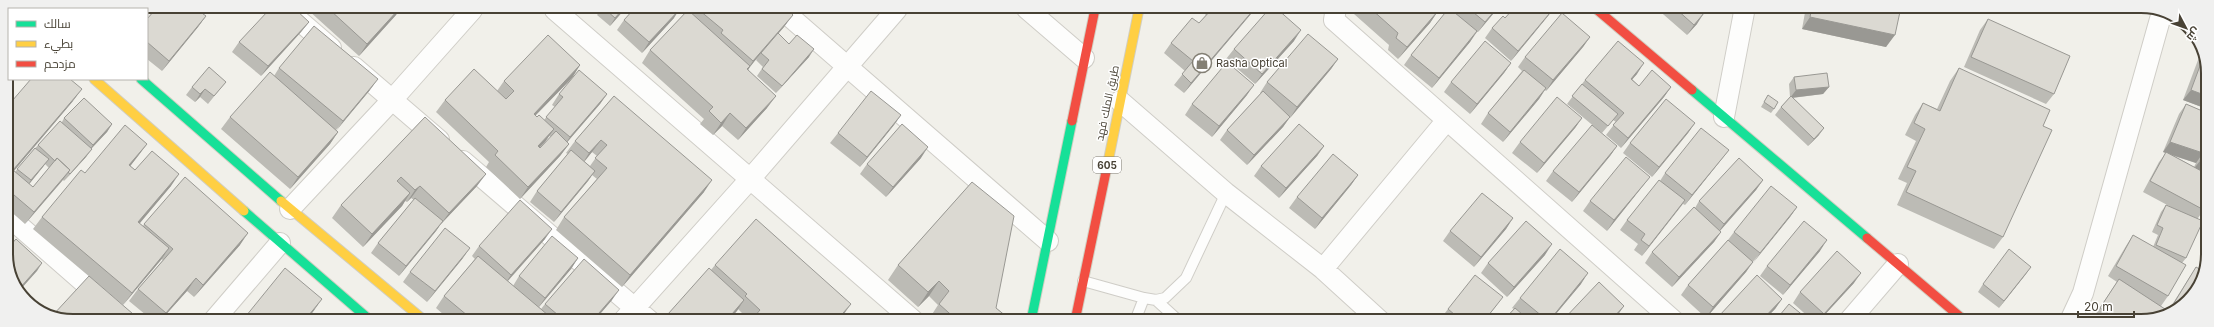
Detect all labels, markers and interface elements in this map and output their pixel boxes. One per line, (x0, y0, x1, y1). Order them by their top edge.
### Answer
legend (8, 8, 148, 80)
north arrow (2166, 8, 2206, 48)
text: سالك (44, 16, 71, 31)
text: ش (2184, 25, 2203, 44)
text: بطيء (44, 36, 73, 54)
shop icon: Rasha Optical (1191, 52, 1213, 74)
text: مزدحم (44, 56, 76, 72)
place label: Rasha Optical (1216, 56, 1287, 70)
street label: طريق الملك فهد (1092, 64, 1122, 142)
road number: 605 (1093, 157, 1121, 173)
scale bar (2078, 293, 2134, 319)
text: 20 m (2084, 299, 2113, 314)

